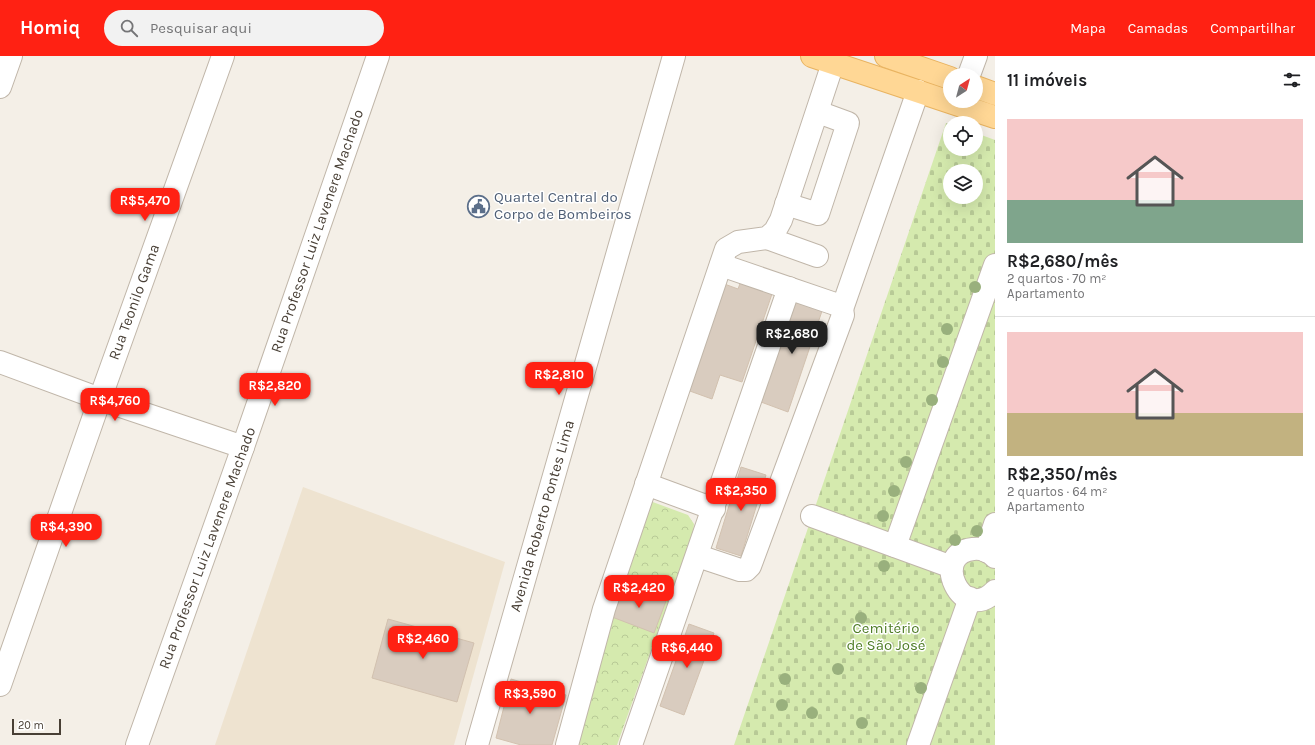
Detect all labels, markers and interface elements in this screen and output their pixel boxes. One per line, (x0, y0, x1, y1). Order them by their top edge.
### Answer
search box (104, 10, 384, 46)
text: Homiq (20, 17, 80, 39)
icon: search (118, 17, 140, 39)
text: Pesquisar aqui (150, 19, 252, 37)
text: Mapa (1070, 20, 1106, 37)
text: Camadas (1128, 20, 1188, 37)
text: Compartilhar (1210, 20, 1295, 37)
north arrow (943, 68, 983, 108)
map controls (943, 68, 983, 204)
icon: filters (1281, 69, 1303, 91)
text: 11 imóveis (1007, 70, 1087, 90)
street label: Rua Professor Luiz Lavenere Machado (267, 107, 367, 355)
button: locate (943, 116, 983, 156)
icon: home (1119, 145, 1191, 217)
button: layers (943, 164, 983, 204)
pin: R$5,470 (108, 188, 182, 222)
place label: Quartel Central do Corpo de Bombeiros (494, 188, 632, 223)
text: R$5,470 (120, 193, 170, 208)
public building icon: Quartel Central do Corpo de Bombeiros (466, 193, 492, 219)
street label: Rua Teonilo Gama (105, 242, 163, 362)
text: R$2,680/mês (1007, 251, 1118, 271)
text: 2 quartos · 70 m² (1007, 271, 1107, 286)
text: Apartamento (1007, 286, 1085, 301)
pin: R$2,680 (755, 321, 829, 355)
text: R$2,680 (766, 326, 819, 341)
icon: home (1119, 358, 1191, 430)
pin: R$2,810 (522, 362, 596, 396)
text: R$2,810 (534, 367, 584, 382)
pin: R$2,820 (238, 373, 312, 407)
text: R$2,820 (249, 378, 301, 393)
pin: R$4,760 (78, 388, 152, 422)
text: R$4,760 (90, 393, 140, 408)
street label: Avenida Roberto Pontes Lima (506, 418, 578, 614)
street label: Rua Professor Luiz Lavenere Machado (155, 425, 259, 671)
text: R$2,350/mês (1007, 464, 1118, 484)
pin: R$2,350 (704, 478, 778, 512)
text: R$2,350 (715, 483, 767, 498)
text: 2 quartos · 64 m² (1007, 484, 1107, 499)
text: Apartamento (1007, 499, 1085, 514)
pin: R$4,390 (29, 514, 103, 548)
text: R$4,390 (40, 519, 92, 534)
pin: R$2,420 (602, 575, 676, 609)
text: R$2,420 (613, 580, 665, 595)
park label: Cemitério de São José (846, 619, 926, 654)
pin: R$2,460 (386, 626, 460, 660)
text: R$2,460 (397, 631, 449, 646)
pin: R$6,440 (650, 635, 724, 669)
text: R$6,440 (661, 640, 713, 655)
pin: R$3,590 (493, 681, 567, 715)
text: R$3,590 (504, 686, 556, 701)
scale bar (12, 717, 61, 736)
text: 20 m (18, 719, 44, 732)

